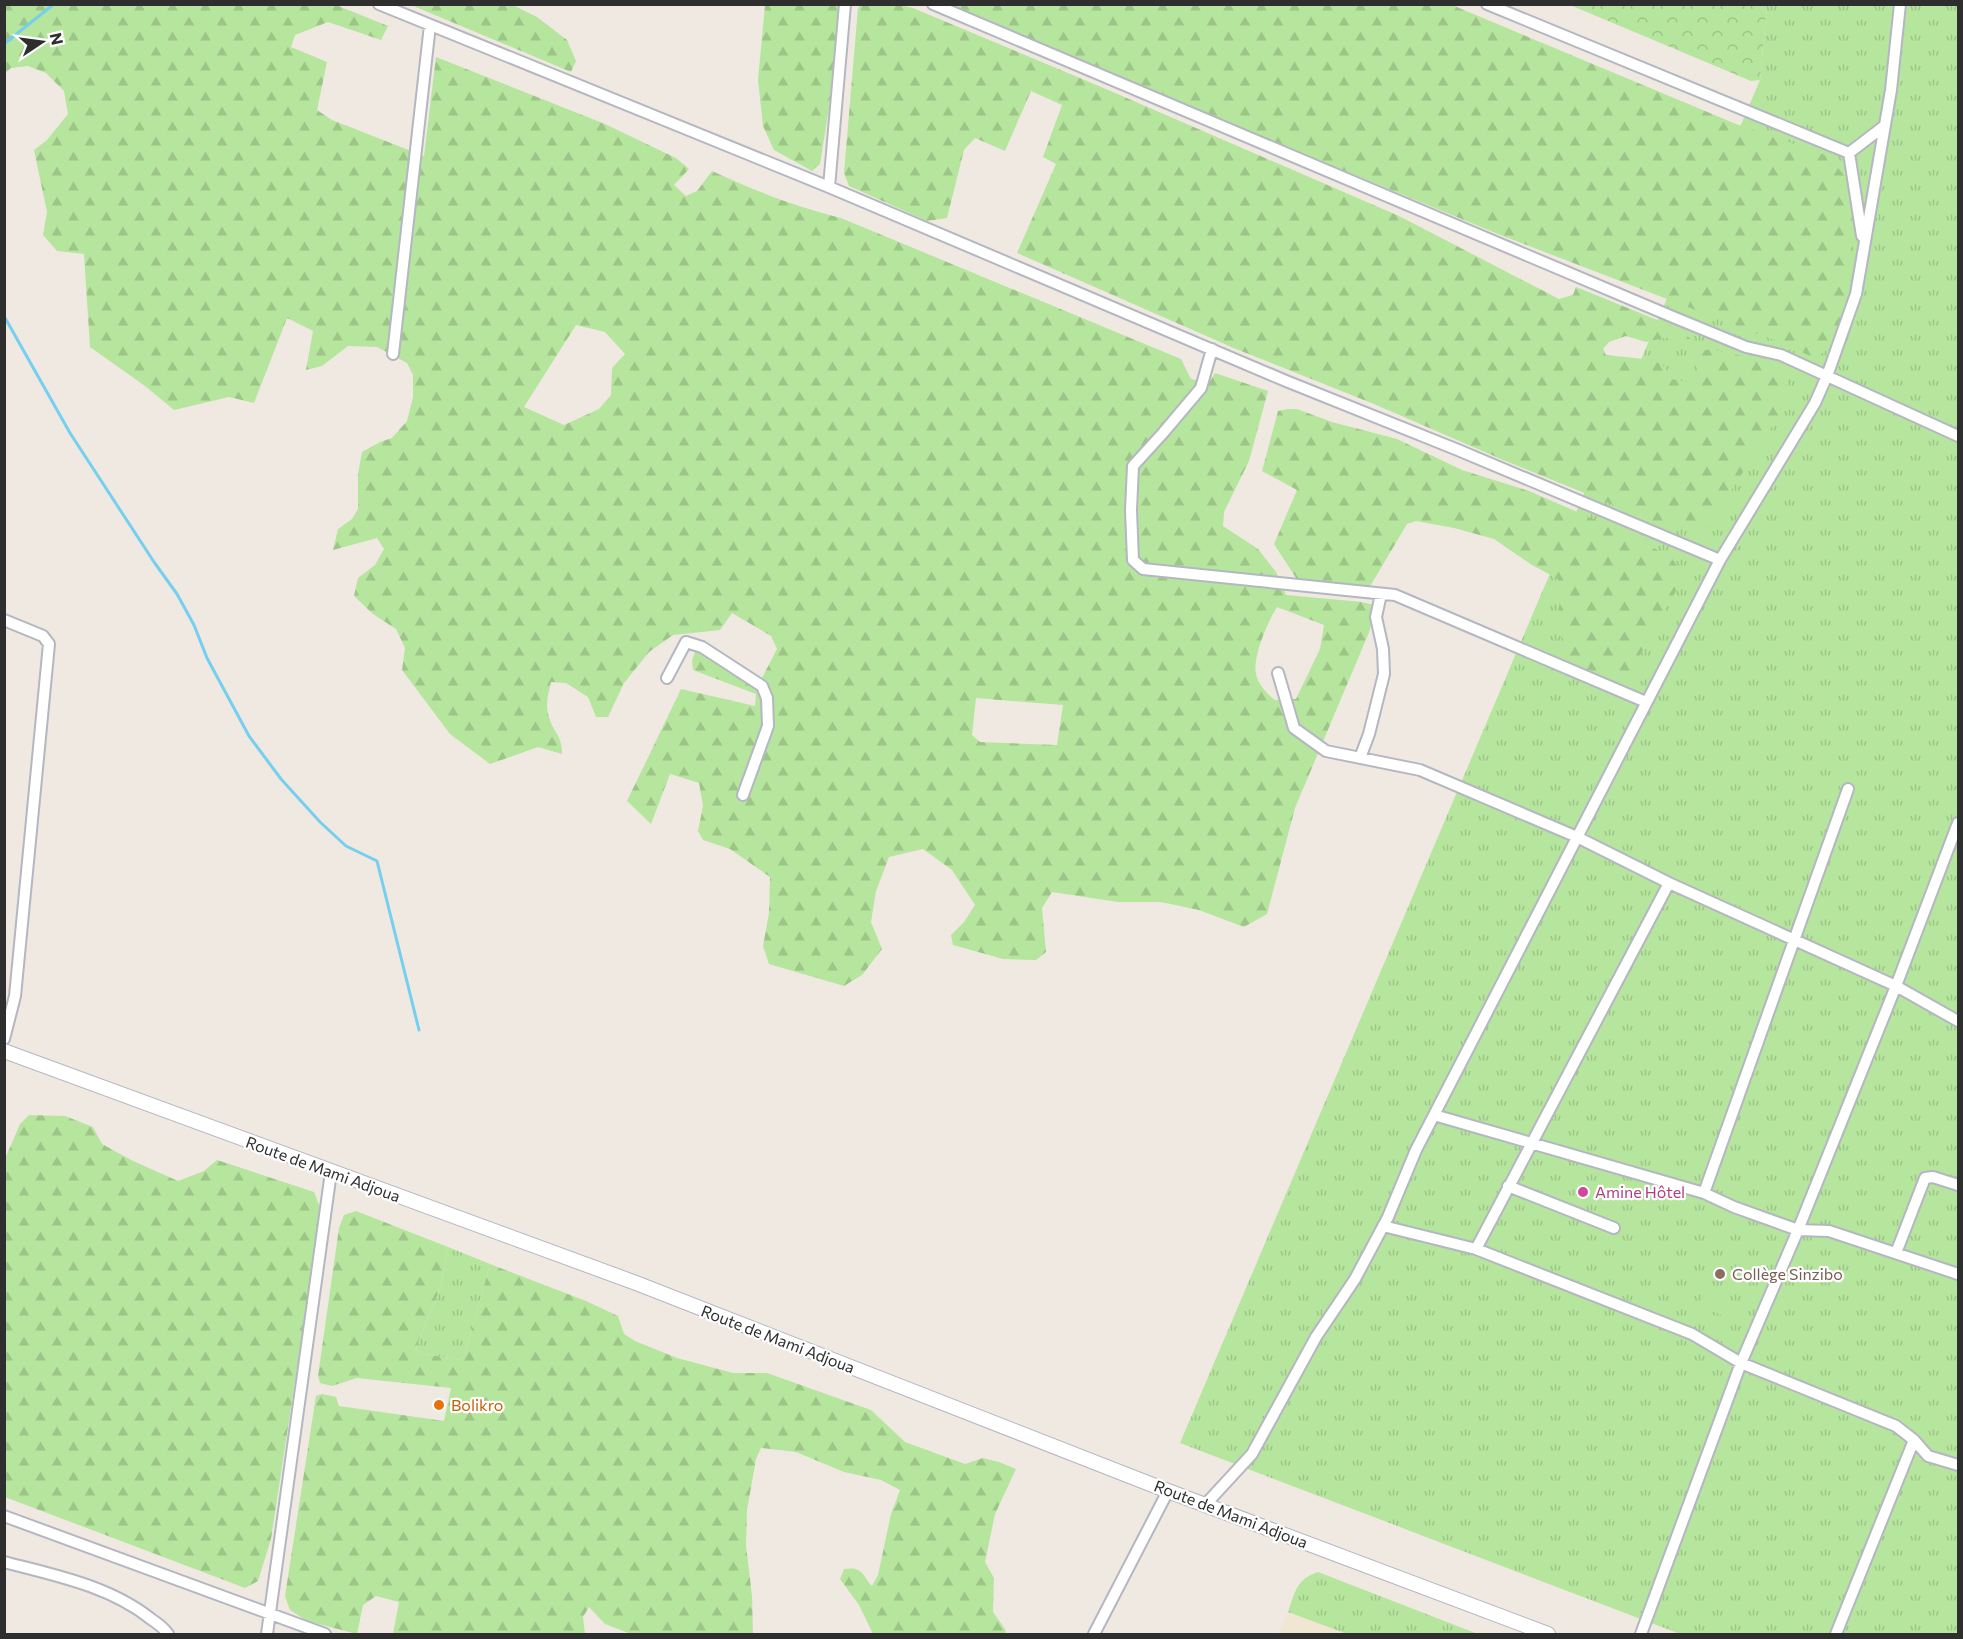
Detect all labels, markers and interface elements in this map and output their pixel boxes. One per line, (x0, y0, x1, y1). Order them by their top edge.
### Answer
north arrow (12, 12, 72, 72)
text: N (46, 31, 68, 46)
street label: Route de Mami Adjoua (243, 1132, 403, 1205)
place label: Amine Hôtel (1595, 1182, 1685, 1201)
marker: Amine Hôtel (1576, 1185, 1590, 1199)
place label: Collège Sinzibo (1732, 1264, 1843, 1283)
marker: Collège Sinzibo (1713, 1267, 1727, 1281)
street label: Route de Mami Adjoua (699, 1300, 858, 1377)
place label: Bolikro (451, 1395, 503, 1414)
marker: Bolikro (432, 1398, 446, 1412)
street label: Route de Mami Adjoua (1152, 1475, 1311, 1552)

